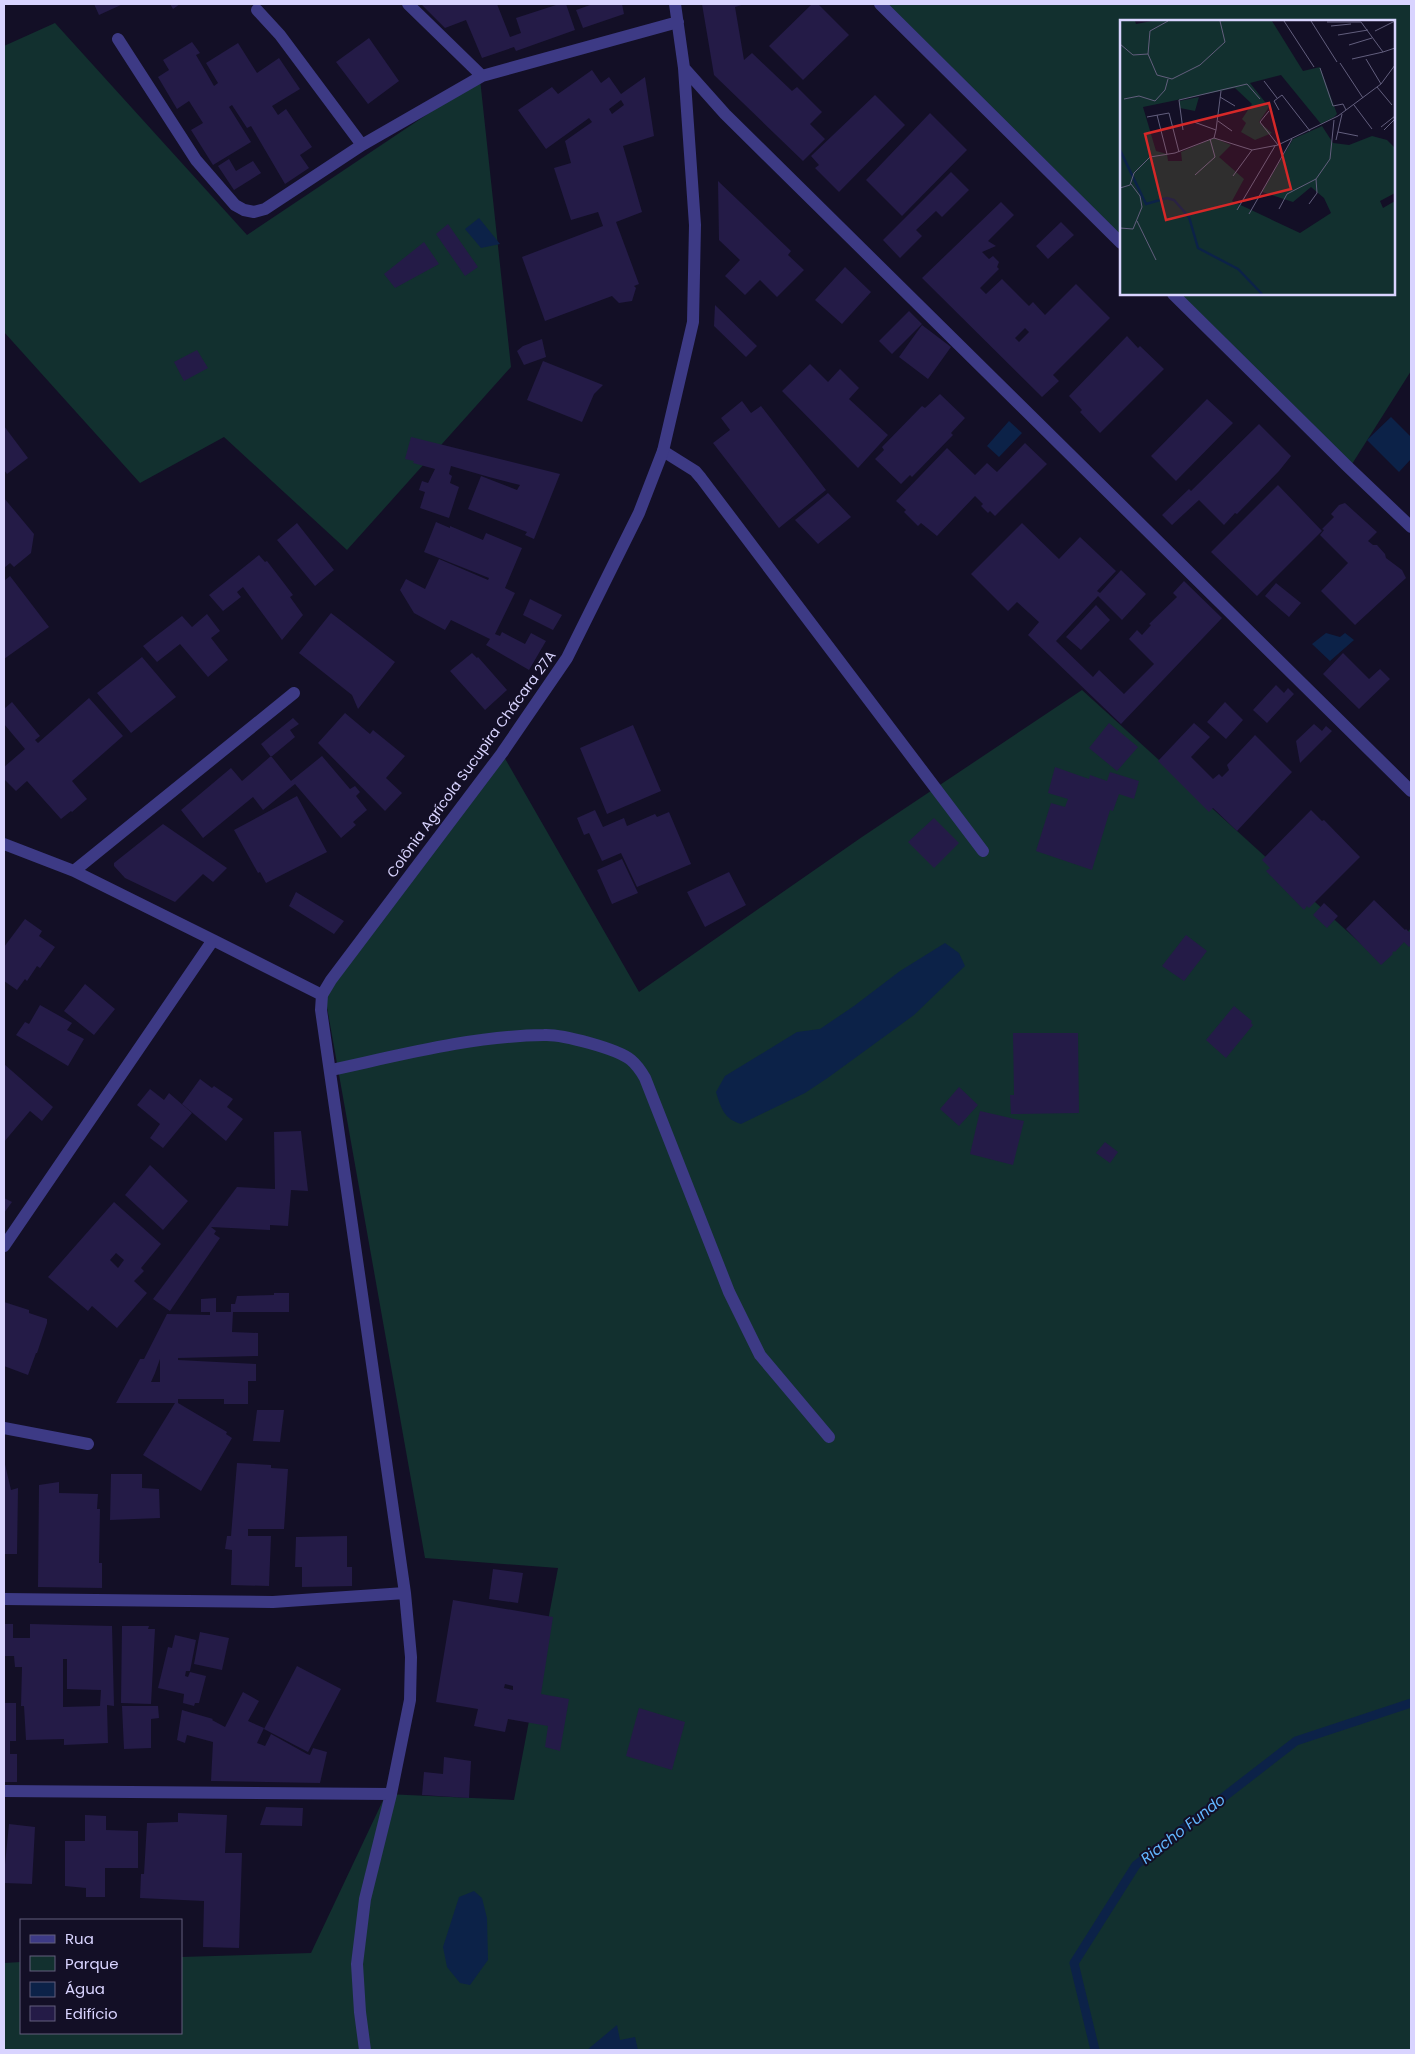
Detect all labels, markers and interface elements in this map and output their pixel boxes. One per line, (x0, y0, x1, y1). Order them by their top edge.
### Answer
inset map (1120, 20, 1395, 295)
street label: Colônia Agrícola Sucupira Chácara 27A (382, 646, 560, 882)
water label: Riacho Fundo (1136, 1789, 1229, 1868)
legend (20, 1919, 182, 2034)
text: Rua (65, 1928, 94, 1949)
text: Parque (65, 1953, 118, 1974)
text: Água (65, 1978, 105, 1999)
text: Edifício (65, 2003, 118, 2024)

